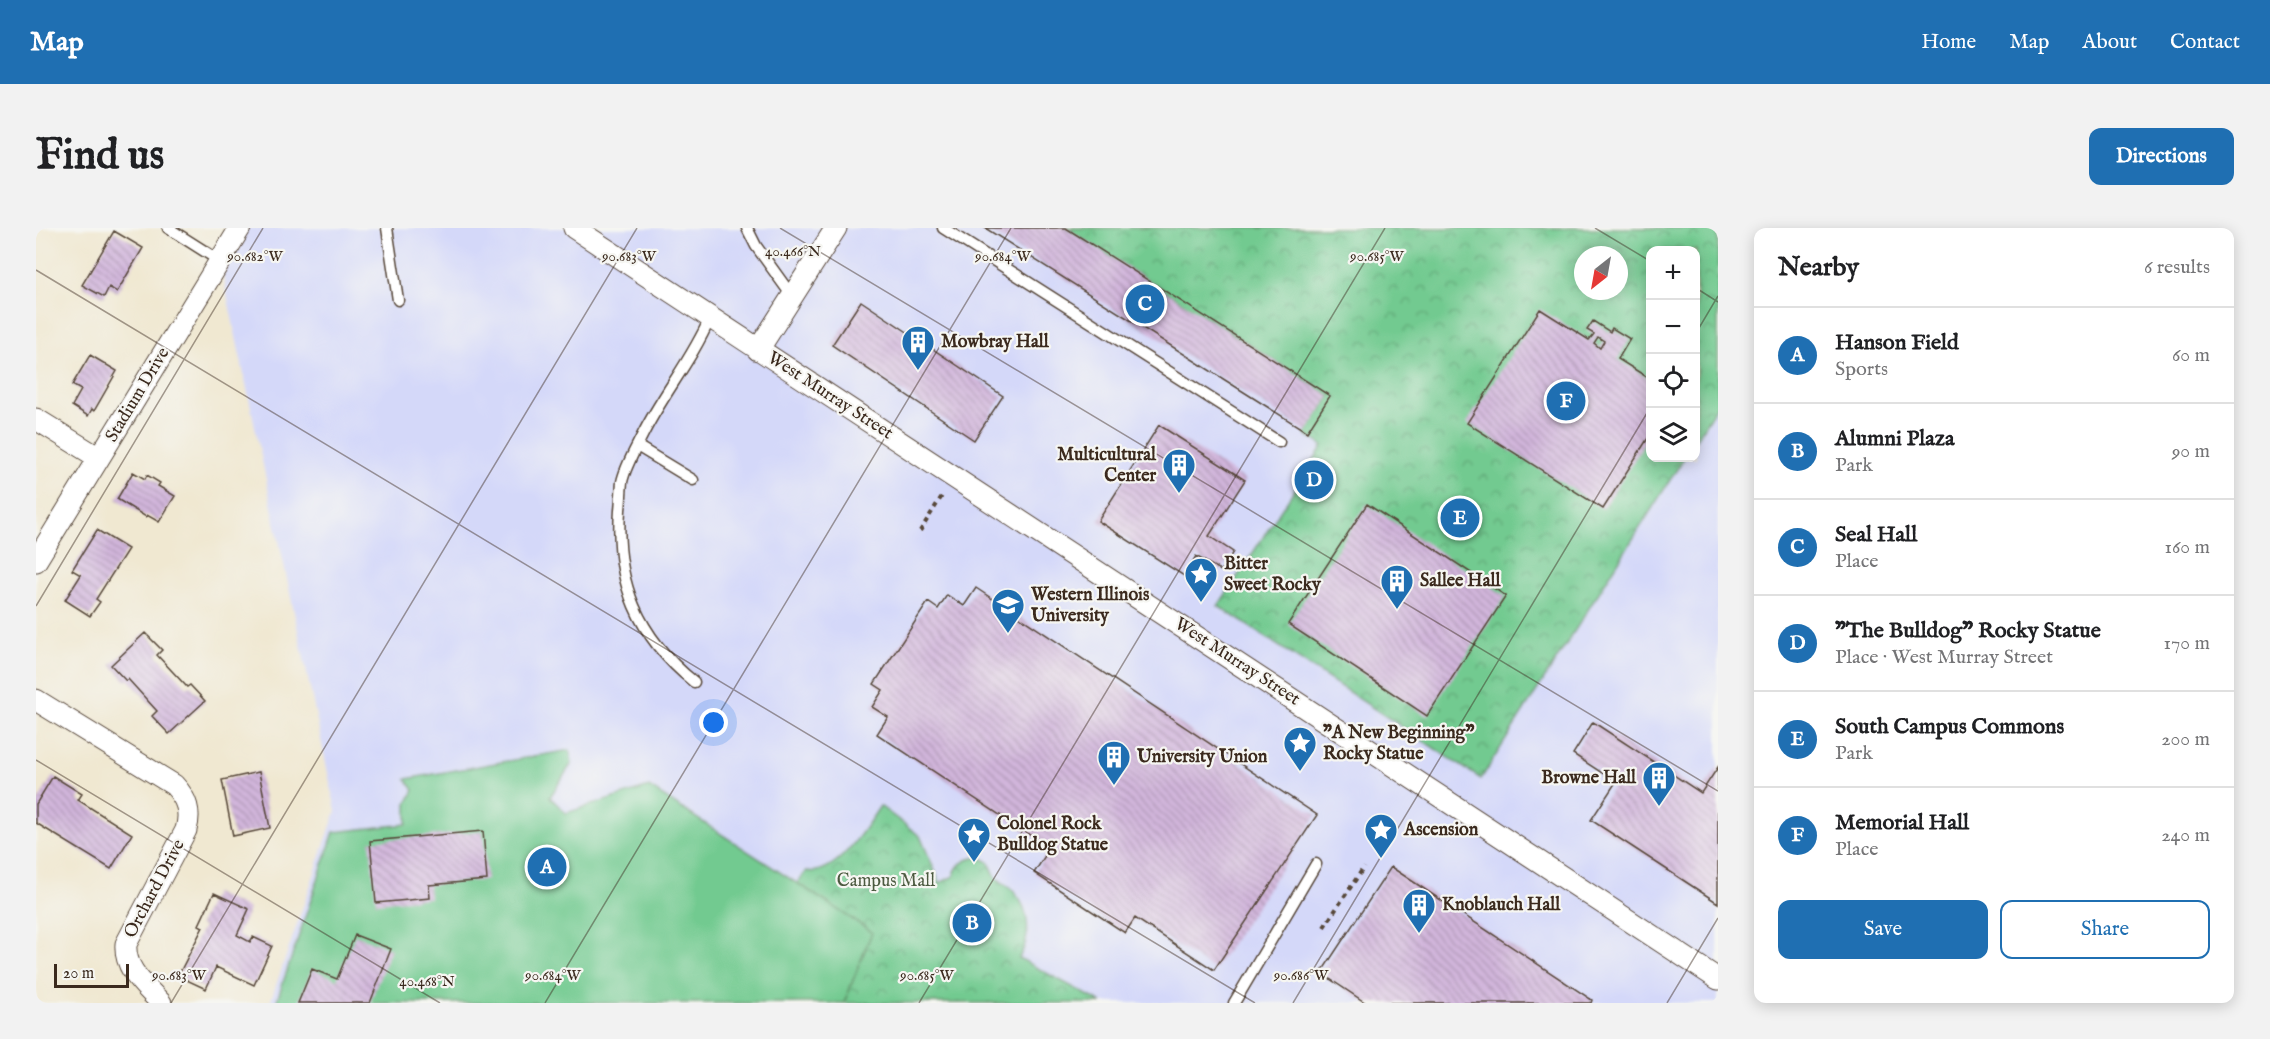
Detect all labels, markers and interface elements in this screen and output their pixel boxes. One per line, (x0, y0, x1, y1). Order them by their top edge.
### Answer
text: Map (30, 25, 84, 60)
text: Home (1921, 29, 1976, 56)
text: Map (2009, 29, 2049, 56)
text: About (2082, 29, 2137, 56)
text: Contact (2170, 29, 2240, 56)
button: Directions (2089, 128, 2234, 185)
text: Find us (36, 130, 164, 183)
text: 40.466°N (765, 242, 821, 261)
north arrow (1574, 246, 1628, 300)
map controls (1646, 246, 1700, 462)
button: + (1646, 246, 1700, 300)
text: 90.682°W (226, 247, 283, 266)
text: 90.683°W (601, 247, 657, 266)
text: 90.684°W (974, 247, 1032, 266)
text: 90.685°W (1349, 247, 1405, 266)
text: Nearby (1778, 251, 1859, 284)
text: 6 results (2144, 255, 2210, 280)
pin: C (1126, 282, 1164, 326)
button: − (1646, 300, 1700, 354)
building icon: Mowbray Hall (900, 324, 936, 371)
text: Hanson Field (1835, 329, 1959, 357)
place label: Mowbray Hall (941, 331, 1050, 354)
street label: Stadium Drive (101, 343, 175, 447)
text: A (1791, 343, 1804, 368)
text: 60 m (2172, 343, 2210, 368)
street label: West Murray Street (763, 347, 897, 445)
button: locate (1646, 354, 1700, 408)
text: Sports (1835, 357, 1888, 382)
pin: F (1546, 378, 1586, 423)
button: layers (1646, 408, 1700, 462)
text: Alumni Plaza (1835, 425, 1955, 453)
text: B (1791, 439, 1804, 464)
text: 90 m (2172, 439, 2210, 464)
place label: Multicultural Center (1057, 444, 1157, 488)
building icon: Multicultural Center (1161, 447, 1197, 494)
text: Park (1835, 453, 1873, 478)
pin: D (1294, 458, 1334, 502)
pin: E (1440, 496, 1480, 540)
text: Seal Hall (1835, 521, 1917, 549)
text: C (1790, 535, 1805, 560)
text: 160 m (2164, 535, 2210, 560)
text: Place (1835, 549, 1878, 574)
place label: Bitter Sweet Rocky (1224, 553, 1322, 597)
place icon: Bitter Sweet Rocky (1183, 556, 1219, 603)
building icon: Sallee Hall (1379, 563, 1415, 610)
place label: Sallee Hall (1420, 570, 1501, 593)
place label: Western Illinois University (1030, 584, 1150, 628)
school or university icon: Western Illinois University (990, 587, 1026, 634)
street label: West Murray Street (1170, 613, 1304, 711)
text: "The Bulldog" Rocky Statue (1835, 617, 2101, 645)
text: D (1789, 631, 1806, 656)
text: 170 m (2164, 631, 2210, 656)
text: Place · West Murray Street (1835, 645, 2053, 670)
your location (699, 708, 728, 737)
text: South Campus Commons (1835, 713, 2064, 741)
place label: "A New Beginning" Rocky Statue (1323, 722, 1474, 766)
place icon: "A New Beginning" Rocky Statue (1282, 725, 1318, 772)
text: E (1791, 727, 1804, 752)
text: 200 m (2161, 727, 2210, 752)
building icon: University Union (1096, 739, 1132, 786)
text: Park (1835, 741, 1873, 766)
place label: University Union (1136, 746, 1268, 769)
building icon: Browne Hall (1641, 760, 1677, 807)
place label: Browne Hall (1541, 767, 1637, 790)
text: Memorial Hall (1835, 809, 1969, 837)
place icon: Ascension (1363, 812, 1399, 859)
place label: Colonel Rock Bulldog Statue (997, 813, 1109, 857)
place icon: Colonel Rock Bulldog Statue (956, 816, 992, 863)
place label: Ascension (1403, 819, 1479, 842)
text: F (1791, 823, 1804, 848)
text: 240 m (2161, 823, 2210, 848)
street label: Orchard Drive (119, 836, 191, 942)
text: Place (1835, 837, 1878, 862)
pin: A (528, 844, 566, 890)
park label: Campus Mall (837, 870, 935, 893)
building icon: Knoblauch Hall (1401, 887, 1437, 934)
place label: Knoblauch Hall (1442, 894, 1561, 917)
pin: B (952, 900, 992, 946)
button: Save (1778, 900, 1988, 959)
button: Share (2000, 900, 2210, 959)
scale bar (54, 961, 129, 988)
text: 20 m (63, 964, 94, 984)
text: 90.683°W (151, 966, 207, 985)
text: 90.684°W (524, 966, 582, 985)
text: 90.685°W (899, 966, 955, 985)
text: 90.686°W (1273, 966, 1329, 985)
text: 40.468°N (399, 972, 455, 991)

